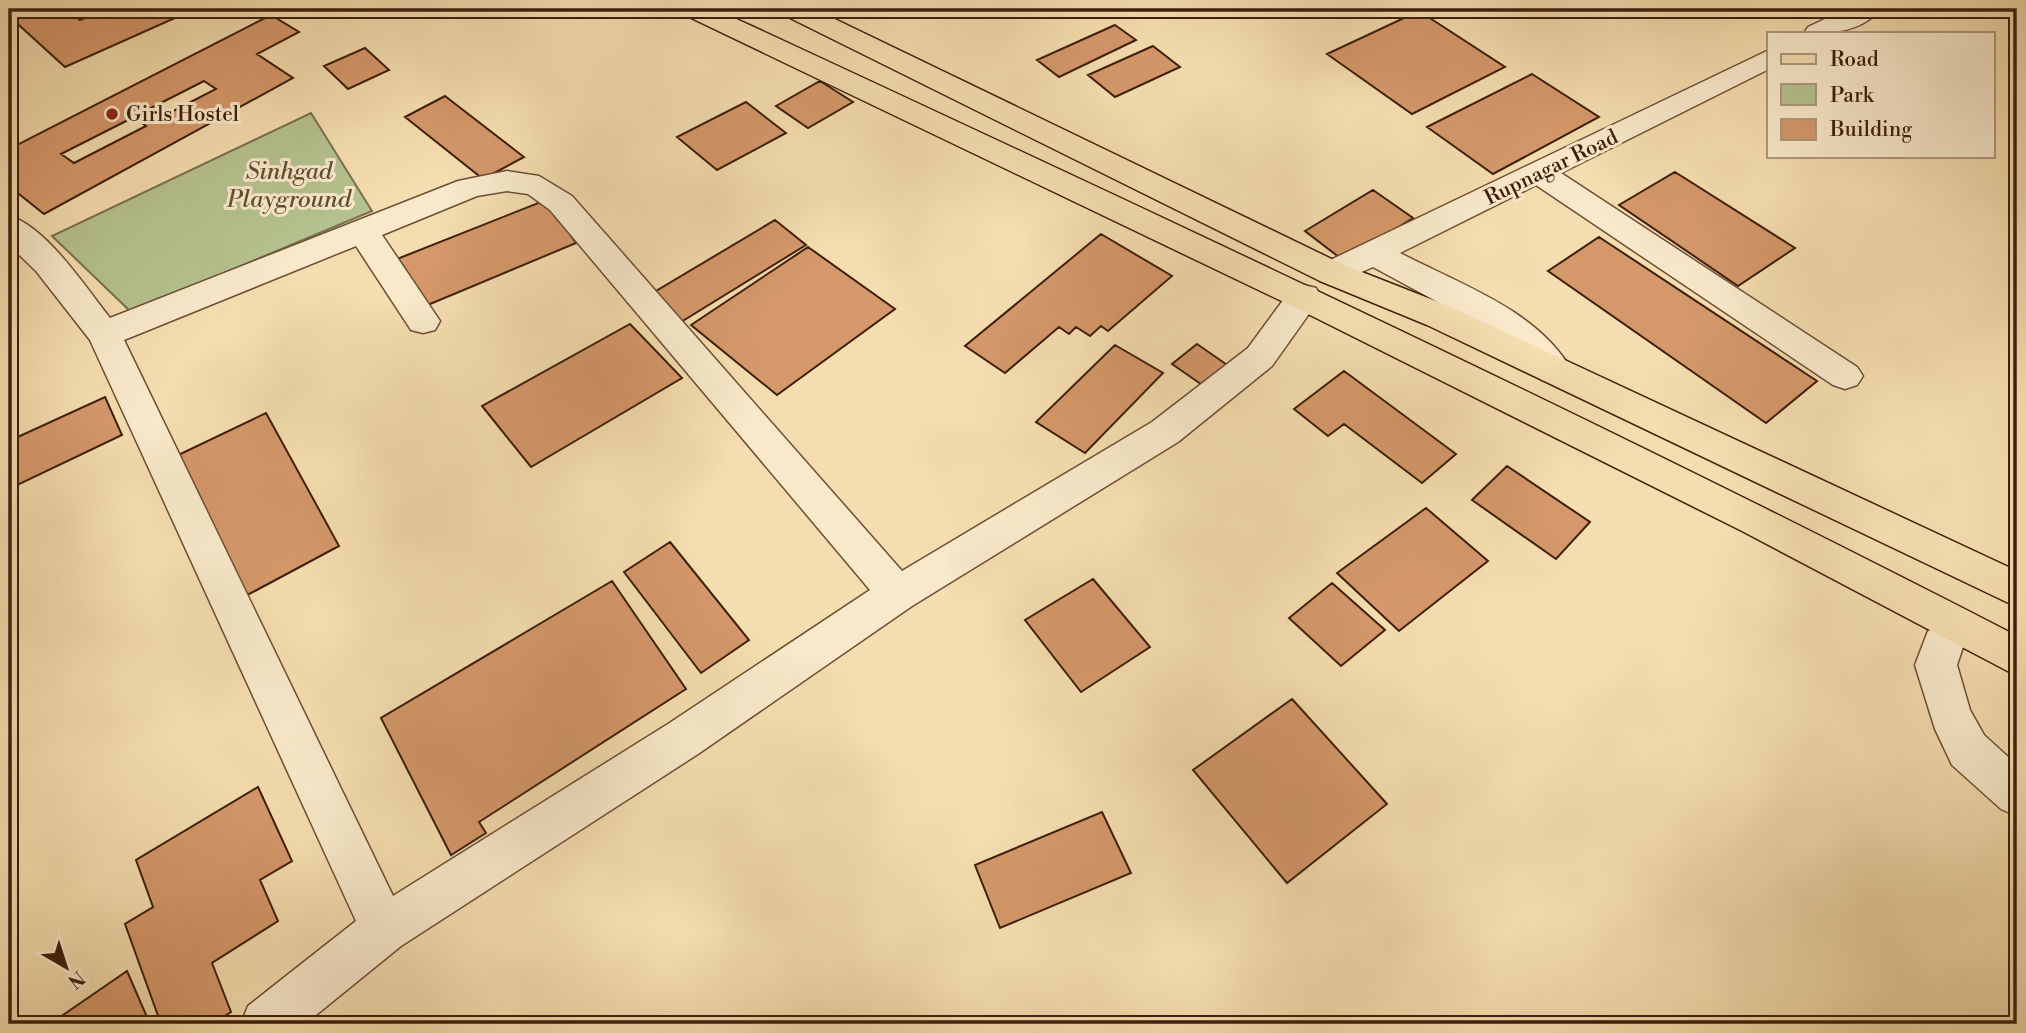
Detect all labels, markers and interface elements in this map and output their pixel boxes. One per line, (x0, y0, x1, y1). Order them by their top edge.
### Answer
legend (1767, 32, 1994, 158)
text: Road (1830, 47, 1879, 73)
text: Park (1830, 83, 1875, 109)
place label: Girls Hostel (126, 102, 239, 128)
marker: Girls Hostel (104, 106, 120, 122)
text: Building (1829, 117, 1912, 143)
street label: Rupnagar Road (1480, 124, 1623, 211)
park label: Sinhgad Playground (226, 157, 353, 215)
north arrow (32, 932, 102, 1002)
text: N (63, 965, 89, 993)

